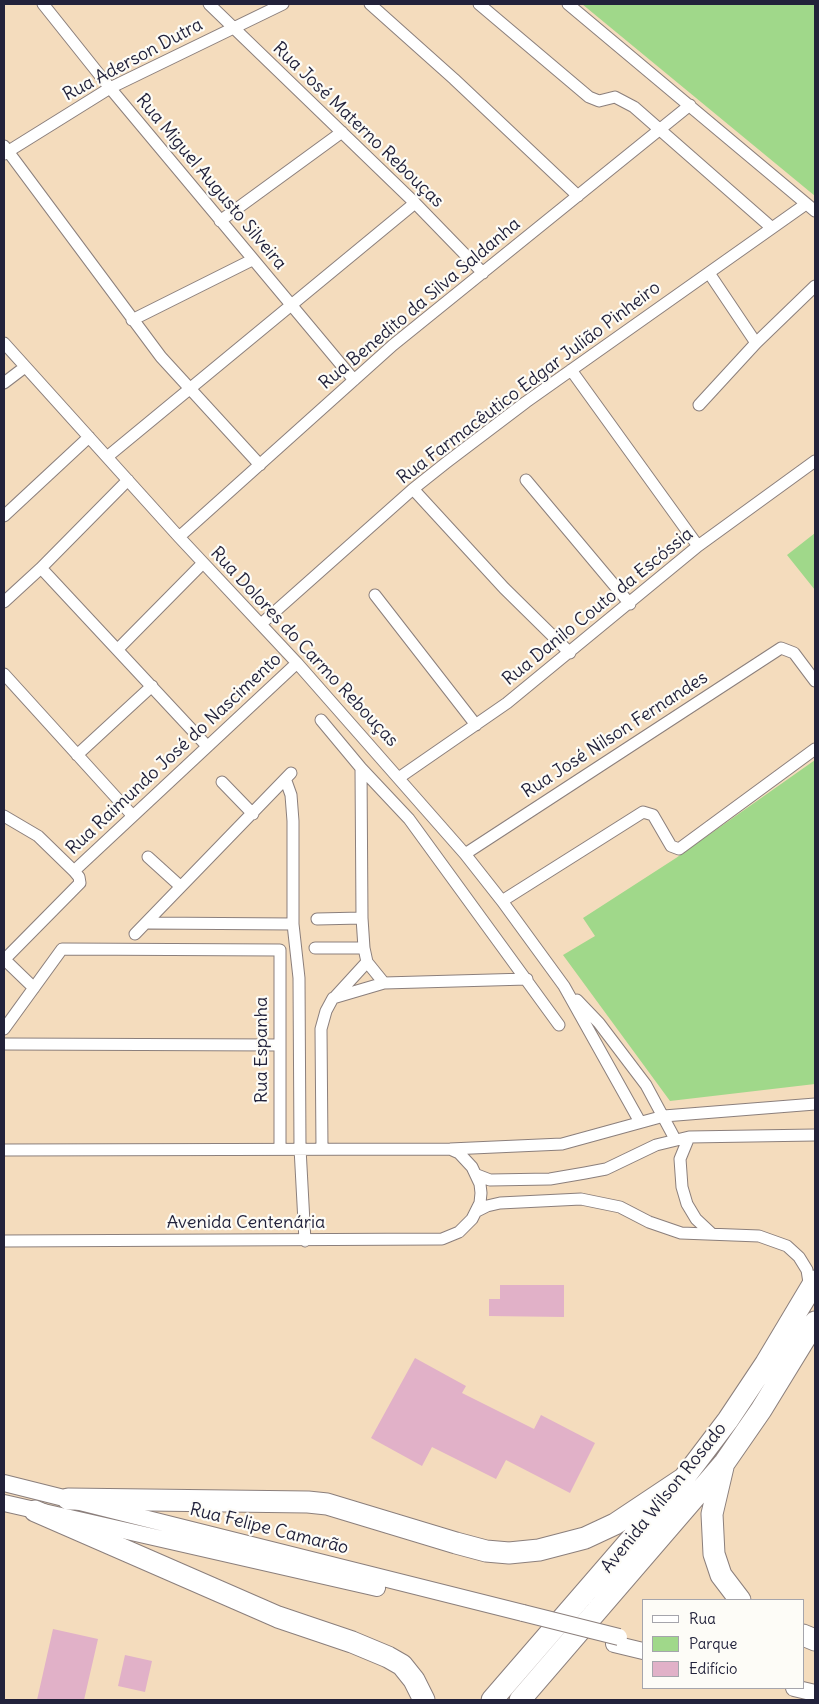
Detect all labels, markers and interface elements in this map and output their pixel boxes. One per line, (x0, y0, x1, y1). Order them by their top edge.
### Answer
street label: Rua Aderson Dutra (59, 14, 207, 106)
street label: Rua José Materno Rebouças (268, 38, 448, 212)
street label: Rua Miguel Augusto Silveira (131, 90, 291, 274)
street label: Rua Benedito da Silva Saldanha (315, 214, 525, 394)
street label: Rua Farmacêutico Edgar Julião Pinheiro (393, 277, 665, 489)
street label: Rua Danilo Couto da Escóssia (498, 523, 698, 691)
street label: Rua Dolores do Carmo Rebouças (206, 543, 402, 751)
street label: Rua Raimundo José do Nascimento (62, 649, 286, 859)
street label: Rua José Nilson Fernandes (518, 667, 712, 803)
street label: Rua Espanha (251, 997, 273, 1103)
street label: Avenida Centenária (167, 1212, 325, 1234)
street label: Avenida Wilson Rosado (597, 1418, 731, 1578)
street label: Rua Felipe Camarão (187, 1499, 351, 1559)
legend (642, 1599, 804, 1689)
text: Rua (689, 1609, 716, 1628)
text: Parque (689, 1634, 737, 1653)
text: Edifício (689, 1659, 737, 1678)

